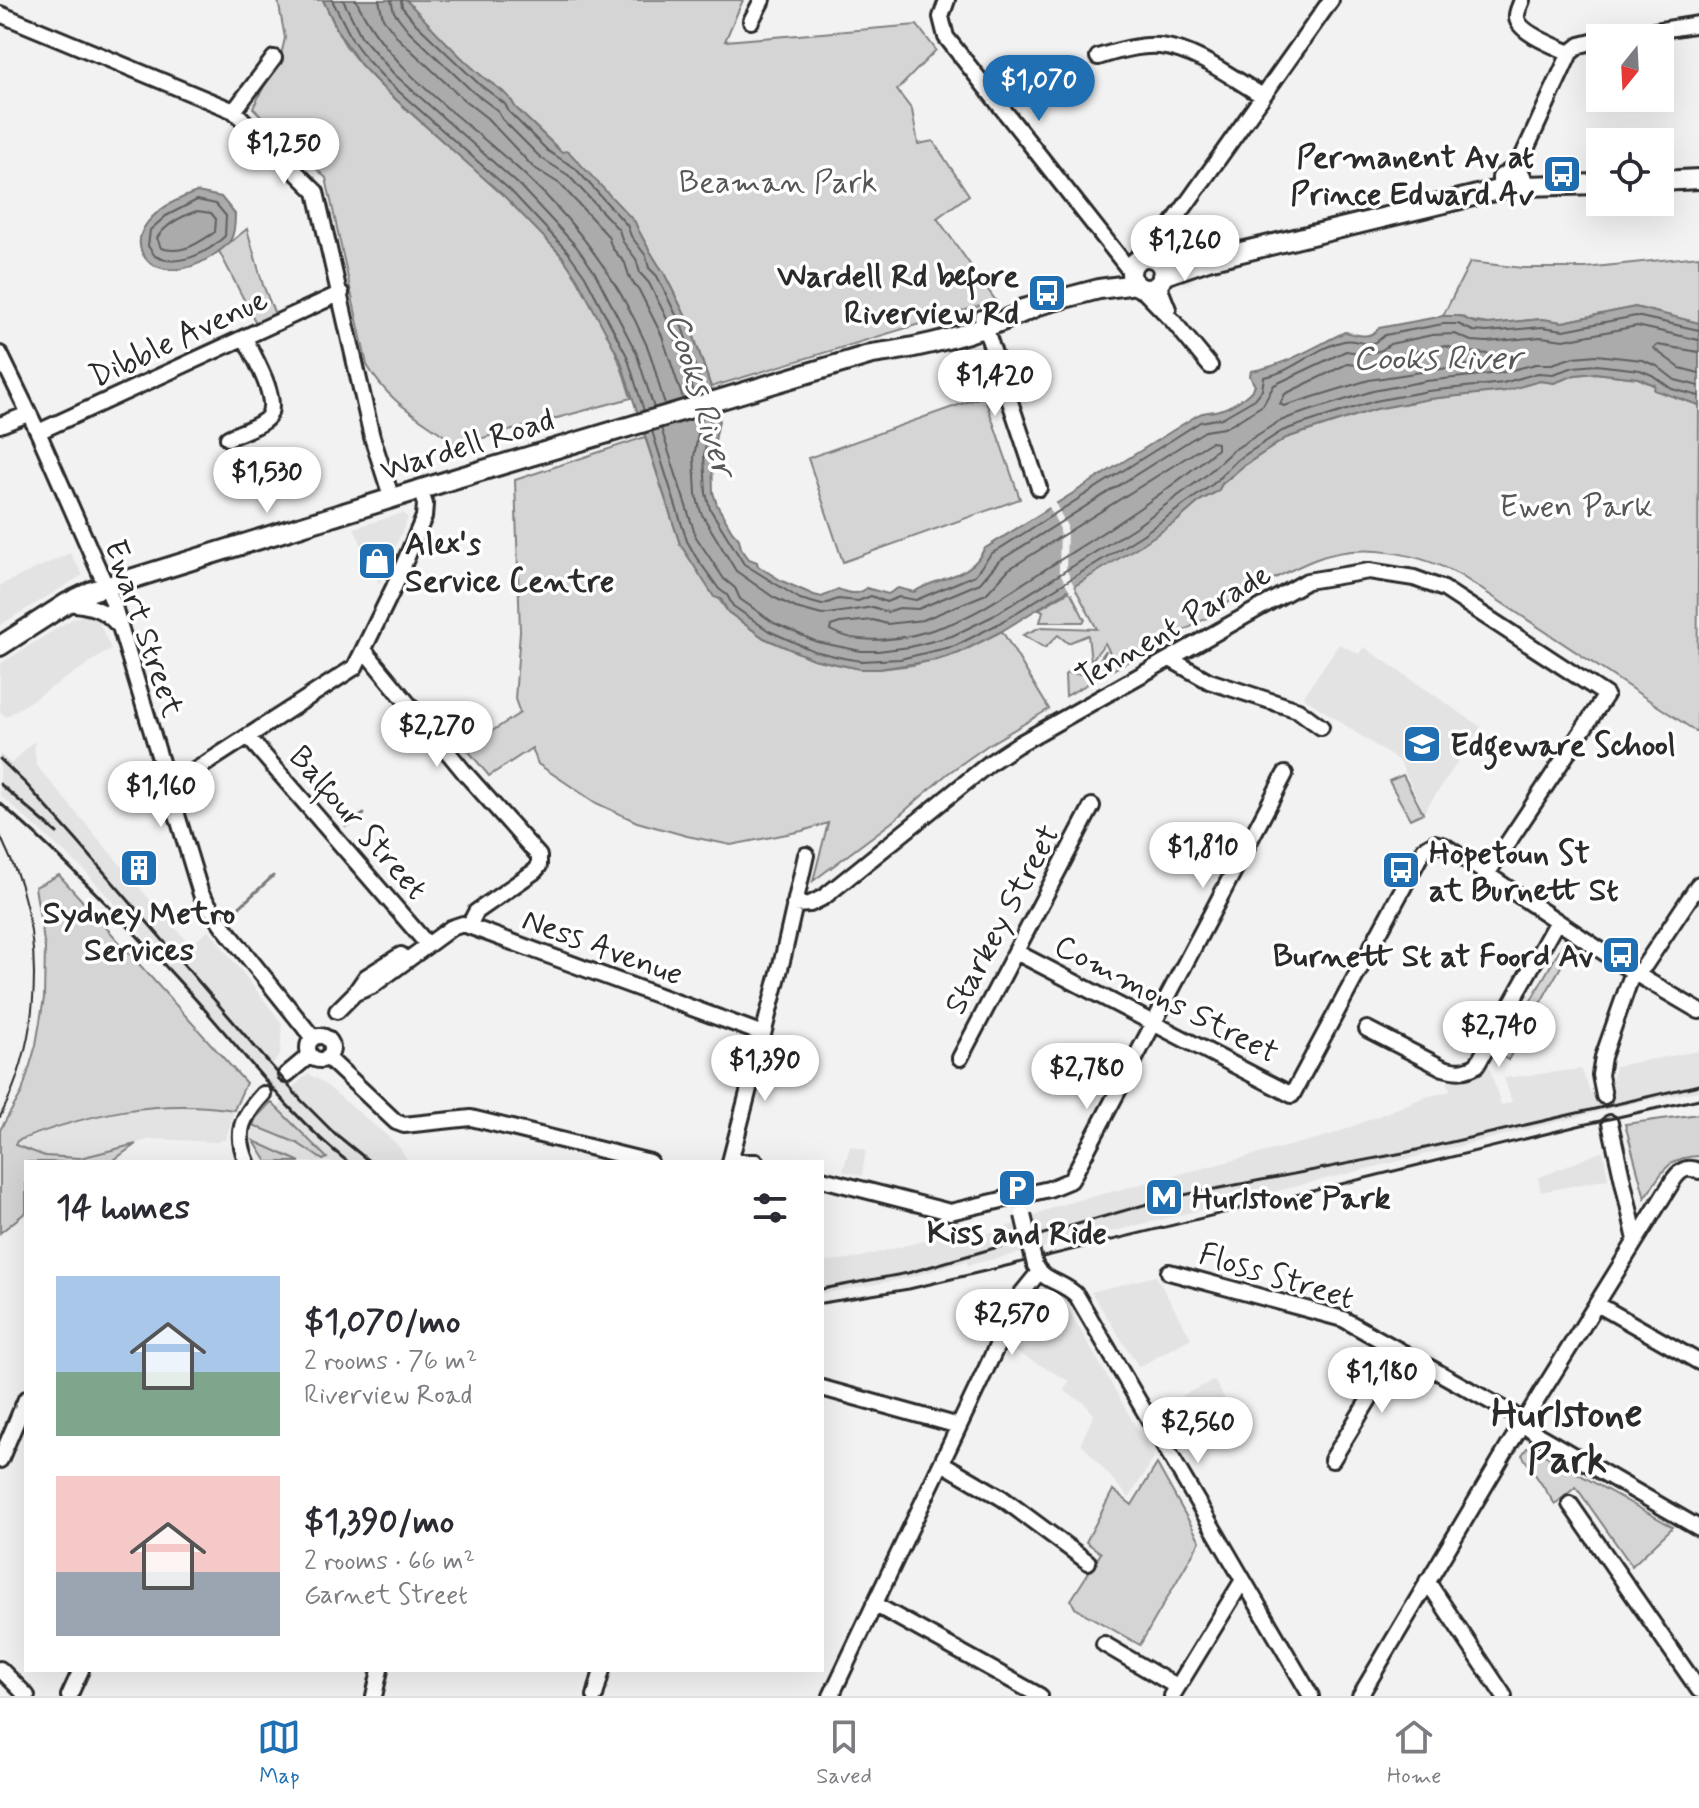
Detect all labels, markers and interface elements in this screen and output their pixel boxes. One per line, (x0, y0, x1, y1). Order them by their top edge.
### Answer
north arrow (1586, 24, 1674, 112)
map controls (1586, 24, 1674, 216)
pin: $1,070 (974, 55, 1104, 123)
text: $1,070 (1001, 64, 1077, 98)
pin: $1,250 (219, 118, 349, 186)
text: $1,250 (246, 127, 322, 161)
button: locate (1586, 128, 1674, 216)
place label: Permanent Av at Prince Edward Av (1290, 137, 1534, 216)
bus stop icon: Permanent Av at Prince Edward Av (1541, 153, 1583, 195)
park label: Beaman Park (679, 162, 877, 204)
pin: $1,260 (1120, 215, 1250, 283)
text: $1,260 (1148, 224, 1222, 258)
place label: Wardell Rd before Riverview Rd (777, 256, 1019, 335)
bus stop icon: Wardell Rd before Riverview Rd (1026, 272, 1068, 314)
street label: Dibble Avenue (83, 279, 275, 398)
water label: Cooks River (653, 307, 747, 487)
water label: Cooks River (1353, 337, 1526, 382)
pin: $1,420 (930, 350, 1060, 418)
text: $1,420 (956, 359, 1034, 393)
street label: Wardell Road (376, 400, 560, 492)
pin: $1,530 (202, 447, 332, 515)
text: $1,530 (231, 456, 303, 490)
park label: Ewen Park (1499, 486, 1653, 528)
place label: Alex's Service Centre (405, 524, 614, 603)
street label: Ewart Street (93, 534, 193, 723)
shop icon: Alex's Service Centre (356, 540, 398, 582)
street label: Tennent Parade (1069, 554, 1279, 700)
pin: $2,270 (372, 701, 502, 769)
text: $2,270 (399, 710, 475, 744)
school or university icon: Edgeware School (1401, 723, 1443, 765)
place label: Edgeware School (1450, 725, 1676, 771)
street label: Balfour Street (277, 737, 436, 911)
pin: $1,160 (96, 761, 226, 829)
text: $1,160 (126, 770, 196, 804)
street label: Starkey Street (935, 818, 1070, 1022)
pin: $1,810 (1138, 822, 1268, 890)
text: $1,810 (1167, 831, 1239, 865)
place label: Hopetoun St at Burnett St (1429, 833, 1618, 912)
building icon: Sydney Metro Services (118, 847, 160, 889)
bus stop icon: Hopetoun St at Burnett St (1380, 849, 1422, 891)
place label: Sydney Metro Services (43, 893, 235, 972)
street label: Ness Avenue (516, 899, 688, 996)
street label: Commons Street (1047, 925, 1285, 1074)
bus stop icon: Burnett St at Foord Av (1600, 934, 1642, 976)
place label: Burnett St at Foord Av (1273, 936, 1593, 978)
pin: $2,740 (1434, 1001, 1564, 1069)
text: $2,740 (1461, 1010, 1537, 1044)
pin: $1,390 (700, 1035, 830, 1103)
pin: $2,780 (1022, 1043, 1152, 1111)
text: $1,390 (729, 1044, 801, 1078)
text: $2,780 (1049, 1052, 1125, 1086)
parking icon: Kiss and Ride (996, 1167, 1038, 1209)
metro station icon: Hurlstone Park (1143, 1176, 1185, 1218)
place label: Hurlstone Park (1192, 1178, 1391, 1220)
text: 14 homes (56, 1186, 190, 1231)
icon: filters (748, 1186, 792, 1230)
place label: Kiss and Ride (927, 1213, 1107, 1255)
street label: Floss Street (1194, 1233, 1359, 1320)
pin: $2,570 (947, 1289, 1077, 1357)
text: $2,570 (974, 1298, 1050, 1332)
text: $1,070/mo (304, 1300, 460, 1345)
icon: home (120, 1308, 216, 1404)
text: 2 rooms · 76 m² (304, 1345, 477, 1379)
pin: $1,180 (1317, 1347, 1447, 1415)
text: $1,180 (1346, 1356, 1418, 1390)
text: Riverview Road (304, 1379, 472, 1413)
district label: Hurlstone Park (1491, 1389, 1643, 1487)
pin: $2,560 (1133, 1397, 1263, 1465)
text: $2,560 (1161, 1406, 1235, 1440)
text: $1,390/mo (304, 1500, 454, 1545)
icon: home (120, 1508, 216, 1604)
text: 2 rooms · 66 m² (304, 1545, 475, 1579)
text: Garnet Street (304, 1579, 468, 1613)
tab: Map (257, 1715, 301, 1791)
tab: Saved (816, 1715, 872, 1791)
tab: Home (1387, 1715, 1442, 1791)

